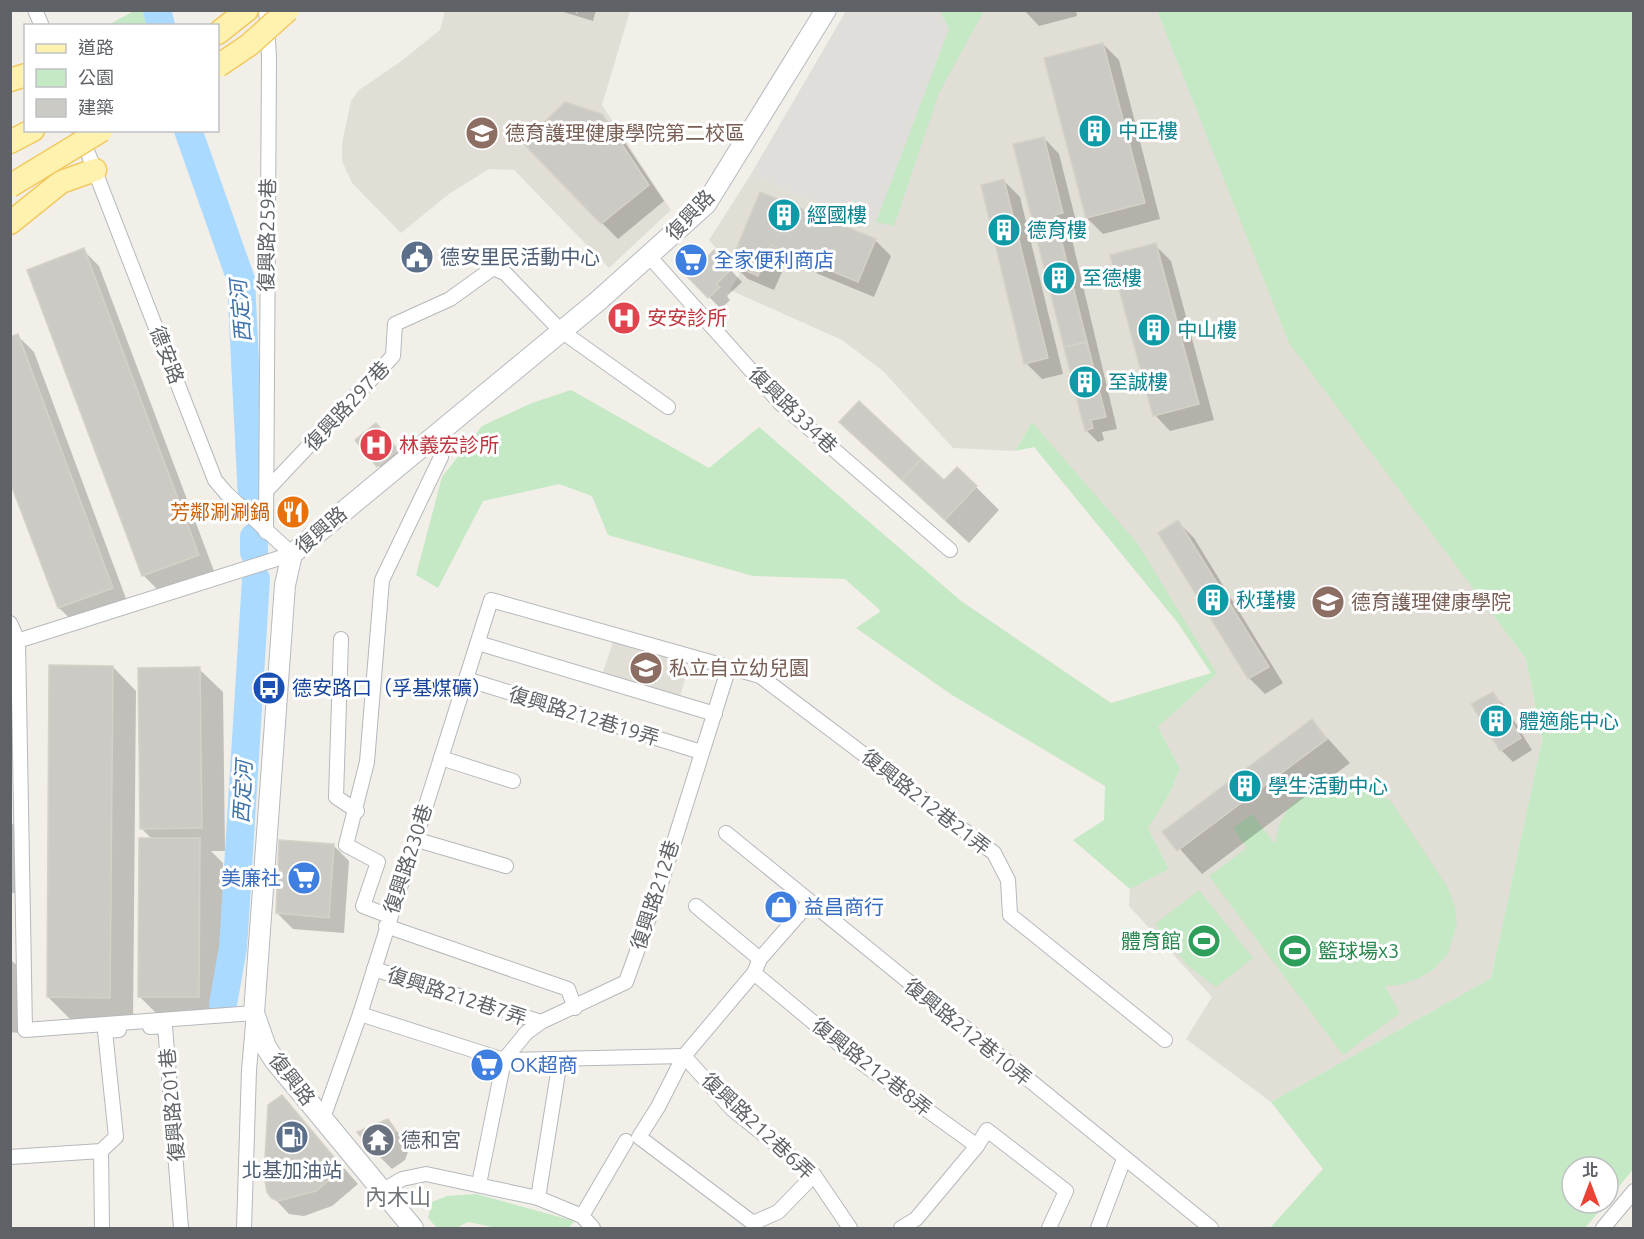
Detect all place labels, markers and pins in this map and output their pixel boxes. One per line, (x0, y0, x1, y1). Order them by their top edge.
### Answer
building icon: 中正樓 (1077, 113, 1113, 149)
school or university icon: 德育護理健康學院第二校區 (464, 115, 500, 151)
place label: 中正樓 (1118, 119, 1178, 142)
place label: 德育護理健康學院第二校區 (505, 121, 745, 144)
building icon: 經國樓 (766, 197, 802, 233)
place label: 經國樓 (807, 203, 867, 226)
building icon: 德育樓 (986, 212, 1022, 248)
place label: 德育樓 (1027, 218, 1087, 241)
public building icon: 德安里民活動中心 (399, 239, 435, 275)
supermarket icon: 全家便利商店 (673, 242, 709, 278)
place label: 德安里民活動中心 (440, 245, 600, 268)
place label: 全家便利商店 (714, 248, 834, 271)
building icon: 至德樓 (1041, 260, 1077, 296)
place label: 至德樓 (1082, 266, 1142, 289)
hospital icon: 安安診所 (606, 300, 642, 336)
place label: 安安診所 (647, 306, 727, 329)
building icon: 中山樓 (1136, 312, 1172, 348)
place label: 中山樓 (1177, 318, 1237, 341)
building icon: 至誠樓 (1067, 364, 1103, 400)
place label: 至誠樓 (1108, 370, 1168, 393)
hospital icon: 林義宏診所 (358, 427, 394, 463)
place label: 林義宏診所 (399, 433, 499, 456)
restaurant icon: 芳鄰涮涮鍋 (275, 494, 311, 530)
place label: 芳鄰涮涮鍋 (170, 500, 270, 523)
building icon: 秋瑾樓 (1195, 582, 1231, 618)
school or university icon: 德育護理健康學院 (1310, 584, 1346, 620)
place label: 秋瑾樓 (1236, 588, 1296, 611)
place label: 德育護理健康學院 (1351, 590, 1511, 613)
school or university icon: 私立自立幼兒園 (628, 650, 664, 686)
place label: 私立自立幼兒園 (669, 656, 809, 679)
bus stop icon: 德安路口（孚基煤礦） (251, 670, 287, 706)
place label: 德安路口（孚基煤礦） (292, 676, 492, 699)
building icon: 體適能中心 (1478, 703, 1514, 739)
place label: 體適能中心 (1519, 709, 1619, 732)
building icon: 學生活動中心 (1227, 768, 1263, 804)
place label: 學生活動中心 (1268, 774, 1388, 797)
supermarket icon: 美廉社 (286, 860, 322, 896)
place label: 美廉社 (221, 866, 281, 889)
shop icon: 益昌商行 (763, 889, 799, 925)
place label: 益昌商行 (804, 895, 884, 918)
sports icon: 體育館 (1186, 923, 1222, 959)
place label: 體育館 (1121, 929, 1181, 952)
sports icon: 籃球場x3 (1277, 933, 1313, 969)
place label: 籃球場x3 (1318, 939, 1399, 962)
supermarket icon: OK超商 (469, 1047, 505, 1083)
place label: OK超商 (510, 1053, 578, 1076)
fuel station icon: 北基加油站 (274, 1119, 310, 1155)
temple icon: 德和宮 (360, 1122, 396, 1158)
place label: 德和宮 (401, 1128, 461, 1151)
place label: 北基加油站 (242, 1158, 342, 1181)

